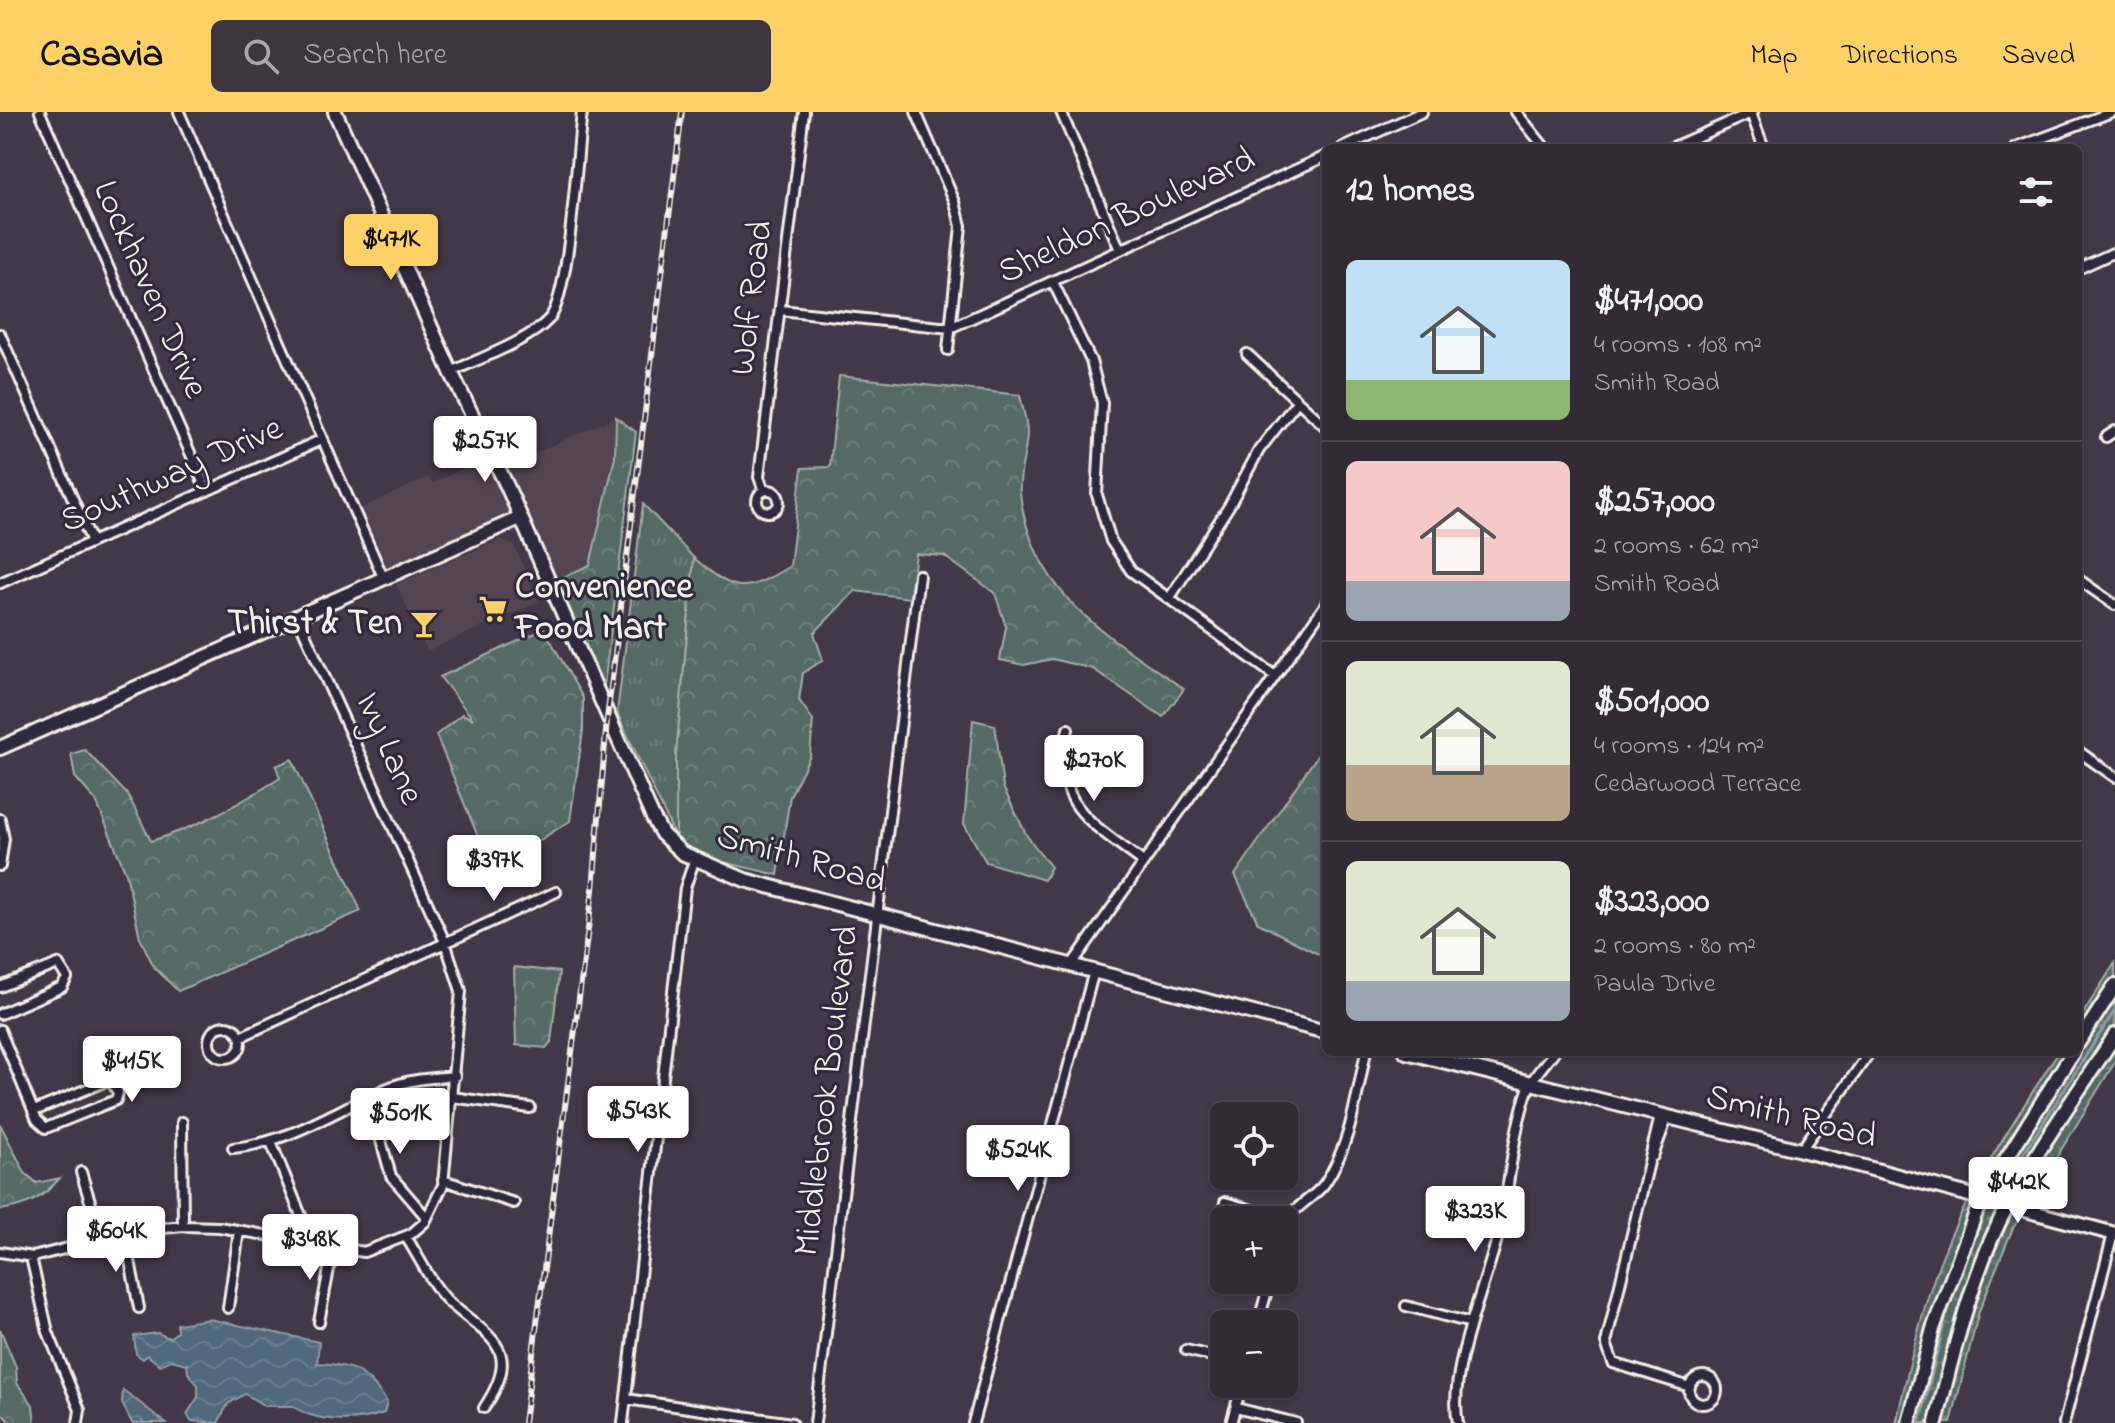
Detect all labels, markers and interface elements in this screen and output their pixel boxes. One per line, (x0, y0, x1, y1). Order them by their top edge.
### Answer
search box (211, 20, 771, 92)
text: Casavia (40, 28, 163, 84)
icon: search (239, 34, 283, 78)
text: Search here (303, 34, 447, 78)
text: Map (1750, 36, 1798, 77)
text: Directions (1842, 36, 1958, 77)
text: Saved (2002, 36, 2075, 77)
street label: Sheldon Boulevard (990, 134, 1264, 300)
text: 12 homes (1346, 167, 1475, 217)
icon: filters (2014, 170, 2058, 214)
street label: Lockhaven Drive (77, 173, 221, 408)
pin: $471K (335, 214, 447, 282)
street label: Wolf Road (717, 218, 789, 378)
text: $471K (362, 221, 420, 259)
text: $471,000 (1594, 277, 1703, 327)
icon: home (1410, 292, 1506, 388)
text: 4 rooms · 108 m² (1594, 327, 1762, 365)
text: Smith Road (1594, 365, 1720, 403)
street label: Southway Drive (52, 403, 293, 549)
pin: $257K (429, 416, 541, 484)
text: $257K (452, 423, 518, 461)
text: $257,000 (1594, 478, 1715, 528)
icon: home (1410, 493, 1506, 589)
text: 2 rooms · 62 m² (1594, 528, 1759, 566)
place label: Convenience Food Mart (513, 562, 693, 656)
text: Smith Road (1594, 566, 1720, 604)
supermarket icon: Convenience Food Mart (478, 594, 508, 624)
place label: Thirst & Ten (227, 598, 402, 651)
bar icon: Thirst & Ten (409, 609, 439, 639)
text: $501,000 (1594, 678, 1709, 728)
street label: Ivy Lane (340, 684, 437, 814)
icon: home (1410, 693, 1506, 789)
text: 4 rooms · 124 m² (1594, 728, 1765, 766)
pin: $270K (1038, 735, 1150, 803)
text: $270K (1062, 742, 1126, 780)
text: Cedarwood Terrace (1594, 766, 1801, 804)
street label: Smith Road (710, 811, 892, 909)
pin: $397K (438, 835, 550, 903)
text: $397K (465, 842, 523, 880)
text: $323,000 (1594, 878, 1709, 928)
icon: home (1410, 893, 1506, 989)
street label: Middlebrook Boulevard (781, 923, 875, 1259)
text: 2 rooms · 80 m² (1594, 928, 1756, 966)
text: Paula Drive (1594, 966, 1716, 1004)
pin: $415K (76, 1036, 188, 1104)
text: $415K (101, 1043, 163, 1081)
street label: Smith Road (1700, 1071, 1882, 1165)
pin: $543K (582, 1086, 694, 1154)
pin: $501K (344, 1088, 456, 1156)
text: $543K (606, 1093, 670, 1131)
text: $501K (369, 1095, 431, 1133)
map controls (1210, 1102, 1298, 1398)
button: locate (1210, 1102, 1298, 1190)
pin: $524K (962, 1125, 1074, 1193)
text: $524K (985, 1132, 1051, 1170)
pin: $442K (1962, 1157, 2074, 1225)
text: $442K (1987, 1164, 2049, 1202)
pin: $323K (1419, 1186, 1531, 1254)
text: $323K (1444, 1193, 1506, 1231)
pin: $604K (60, 1206, 172, 1274)
button: + (1210, 1206, 1298, 1294)
text: $604K (85, 1213, 147, 1251)
pin: $348K (254, 1214, 366, 1282)
text: $348K (280, 1221, 340, 1259)
button: − (1210, 1310, 1298, 1398)

